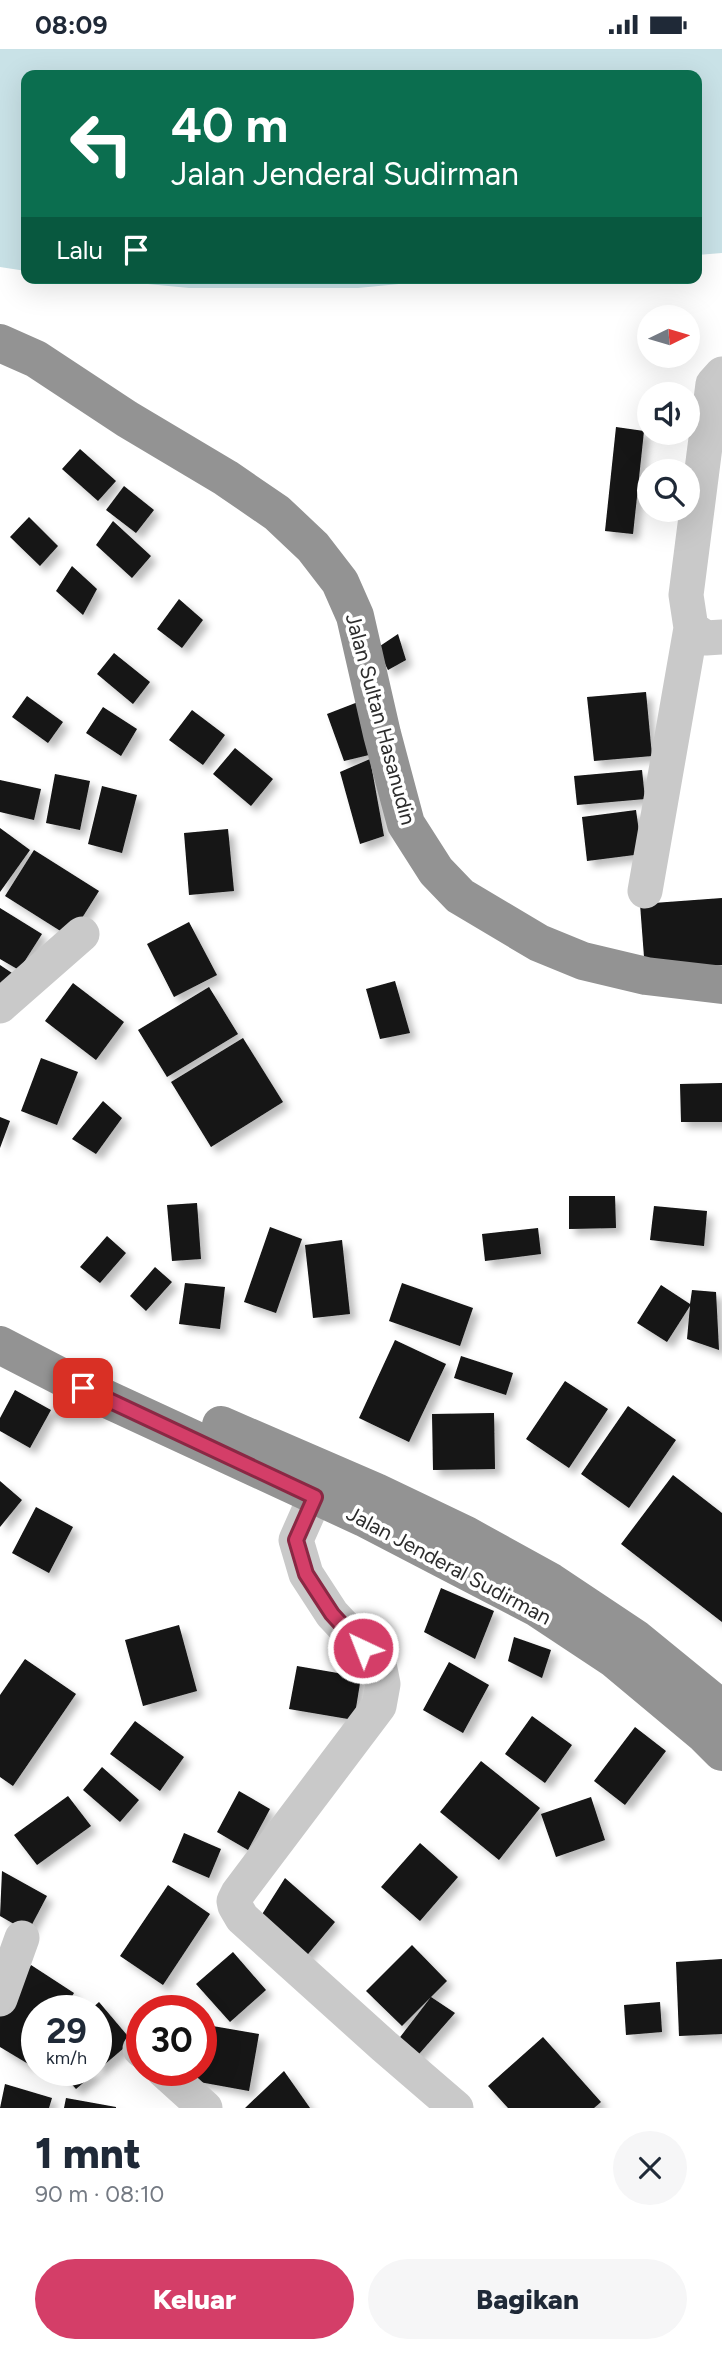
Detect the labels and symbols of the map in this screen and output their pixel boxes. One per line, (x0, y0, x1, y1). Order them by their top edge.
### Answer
north arrow (637, 305, 700, 367)
street label: Jalan Sultan Hasanudin (341, 611, 421, 827)
pin (53, 1358, 113, 1418)
street label: Jalan Jenderal Sudirman (342, 1500, 556, 1630)
position arrow (326, 1611, 400, 1685)
speed limit sign: 30 (126, 1995, 217, 2086)

